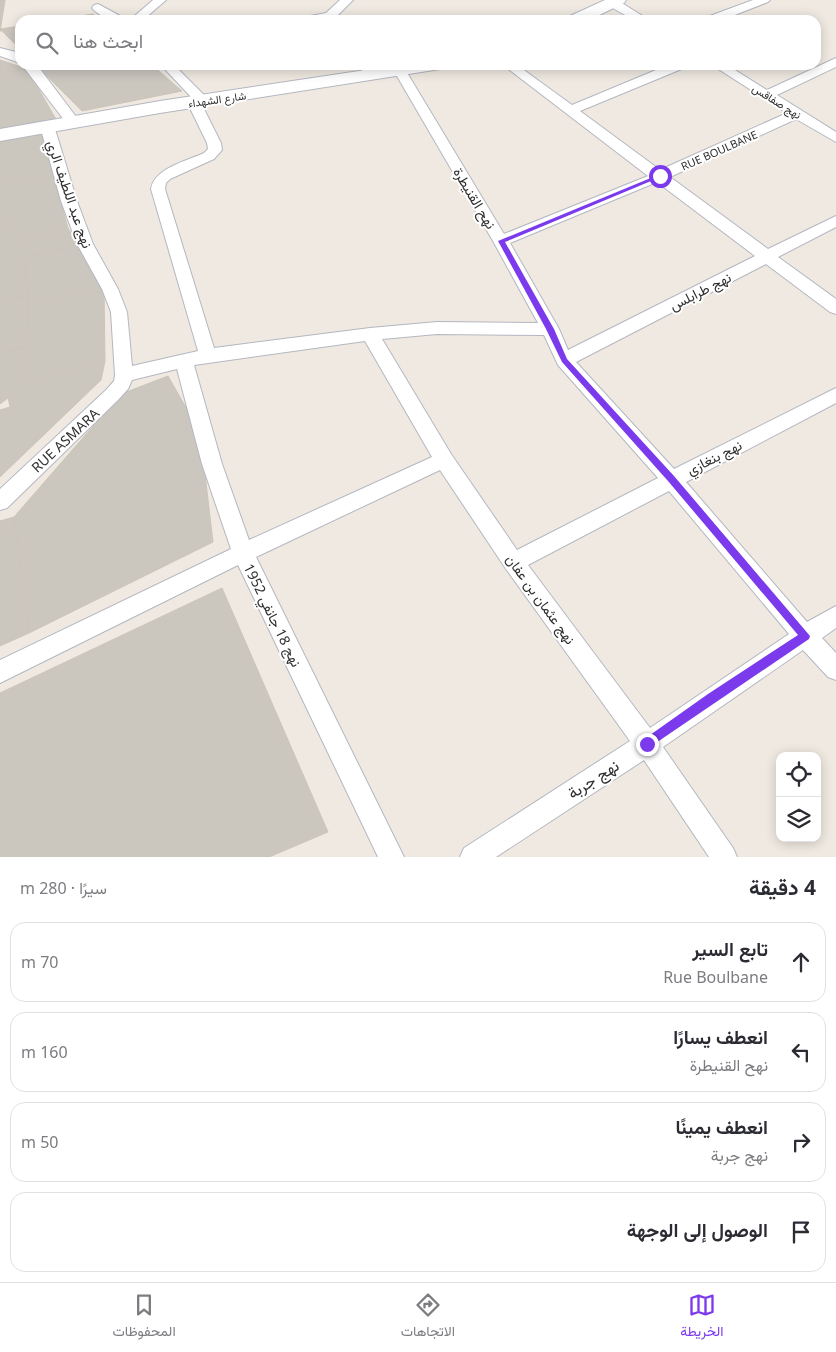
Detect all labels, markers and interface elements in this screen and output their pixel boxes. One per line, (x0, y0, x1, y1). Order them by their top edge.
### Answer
search box (15, 15, 821, 70)
text: ابحث هنا (73, 28, 143, 54)
icon: search (33, 29, 61, 57)
street label: نهج صفاقس (749, 80, 804, 123)
street label: شارع الشهداء (187, 87, 247, 111)
street label: RUE BOULBANE (678, 126, 760, 174)
street label: نهج عبد اللطيف الري (40, 138, 97, 251)
street label: نهح القنيطرة (447, 164, 501, 233)
route start (649, 165, 672, 188)
street label: نهج طرابلس (666, 267, 735, 316)
street label: RUE ASMARA (27, 404, 103, 476)
street label: نهج بنغازي (683, 435, 746, 482)
street label: نهج عثمان بن عفان (500, 550, 580, 649)
street label: نهج 18 جانفي 1952 (237, 560, 306, 671)
route end (636, 733, 659, 756)
map controls (776, 752, 821, 842)
button: locate (776, 752, 821, 797)
street label: نهج جربة (563, 754, 624, 805)
button: layers (776, 797, 821, 842)
text: 4 دقيقة (749, 873, 816, 901)
text: سيرًا · 280 m (20, 877, 107, 899)
text: تابع السير (692, 936, 768, 962)
icon: ahead (787, 948, 815, 976)
text: 70 m (21, 951, 58, 973)
text: Rue Boulbane (663, 966, 768, 988)
text: انعطف يسارًا (673, 1024, 768, 1050)
icon: left (787, 1038, 815, 1066)
text: 160 m (21, 1041, 68, 1063)
text: نهح القنيطرة (690, 1054, 768, 1076)
text: انعطف يمينًا (675, 1114, 768, 1140)
icon: right (787, 1128, 815, 1156)
text: 50 m (21, 1131, 58, 1153)
text: نهج جربة (711, 1144, 768, 1166)
text: الوصول إلى الوجهة (627, 1217, 768, 1243)
icon: arrive (787, 1218, 815, 1246)
tab: المحفوظات (113, 1291, 176, 1344)
tab: الاتجاهات (401, 1291, 455, 1344)
tab: الخريطة (680, 1291, 723, 1344)

